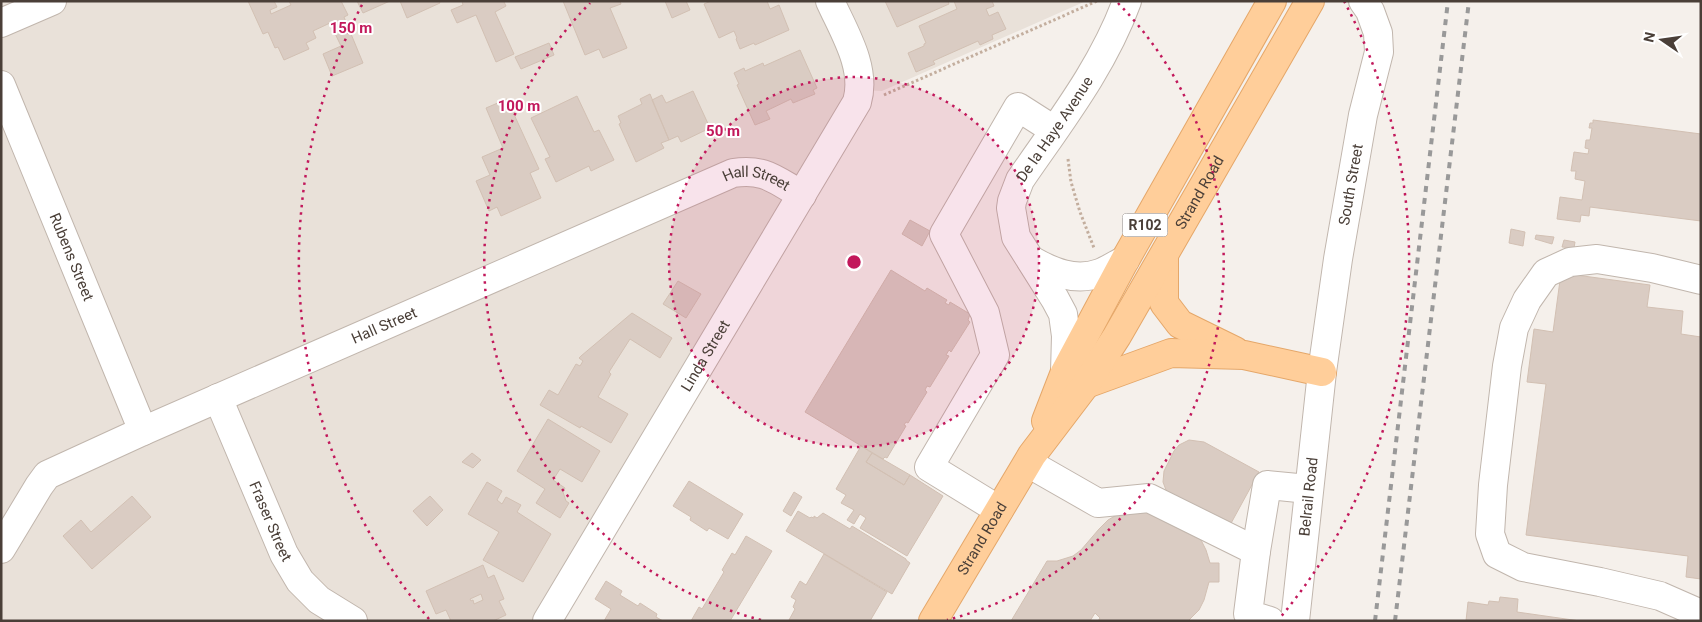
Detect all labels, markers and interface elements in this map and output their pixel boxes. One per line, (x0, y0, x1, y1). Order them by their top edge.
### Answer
north arrow (1637, 15, 1687, 65)
text: 150 m (330, 19, 372, 37)
text: N (1640, 30, 1658, 44)
street label: De la Haye Avenue (1012, 73, 1097, 185)
text: 100 m (498, 97, 540, 115)
text: 50 m (706, 122, 740, 140)
street label: South Street (1335, 143, 1367, 227)
street label: Strand Road (1171, 153, 1228, 233)
street label: Hall Street (720, 163, 793, 195)
street label: Rubens Street (46, 210, 98, 304)
road number: R102 (1122, 214, 1168, 236)
centre of rings (845, 253, 863, 271)
street label: Hall Street (349, 303, 420, 348)
street label: Linda Street (677, 317, 734, 395)
street label: Belrail Road (1295, 456, 1322, 537)
street label: Fraser Street (245, 479, 295, 565)
street label: Strand Road (954, 499, 1011, 578)

